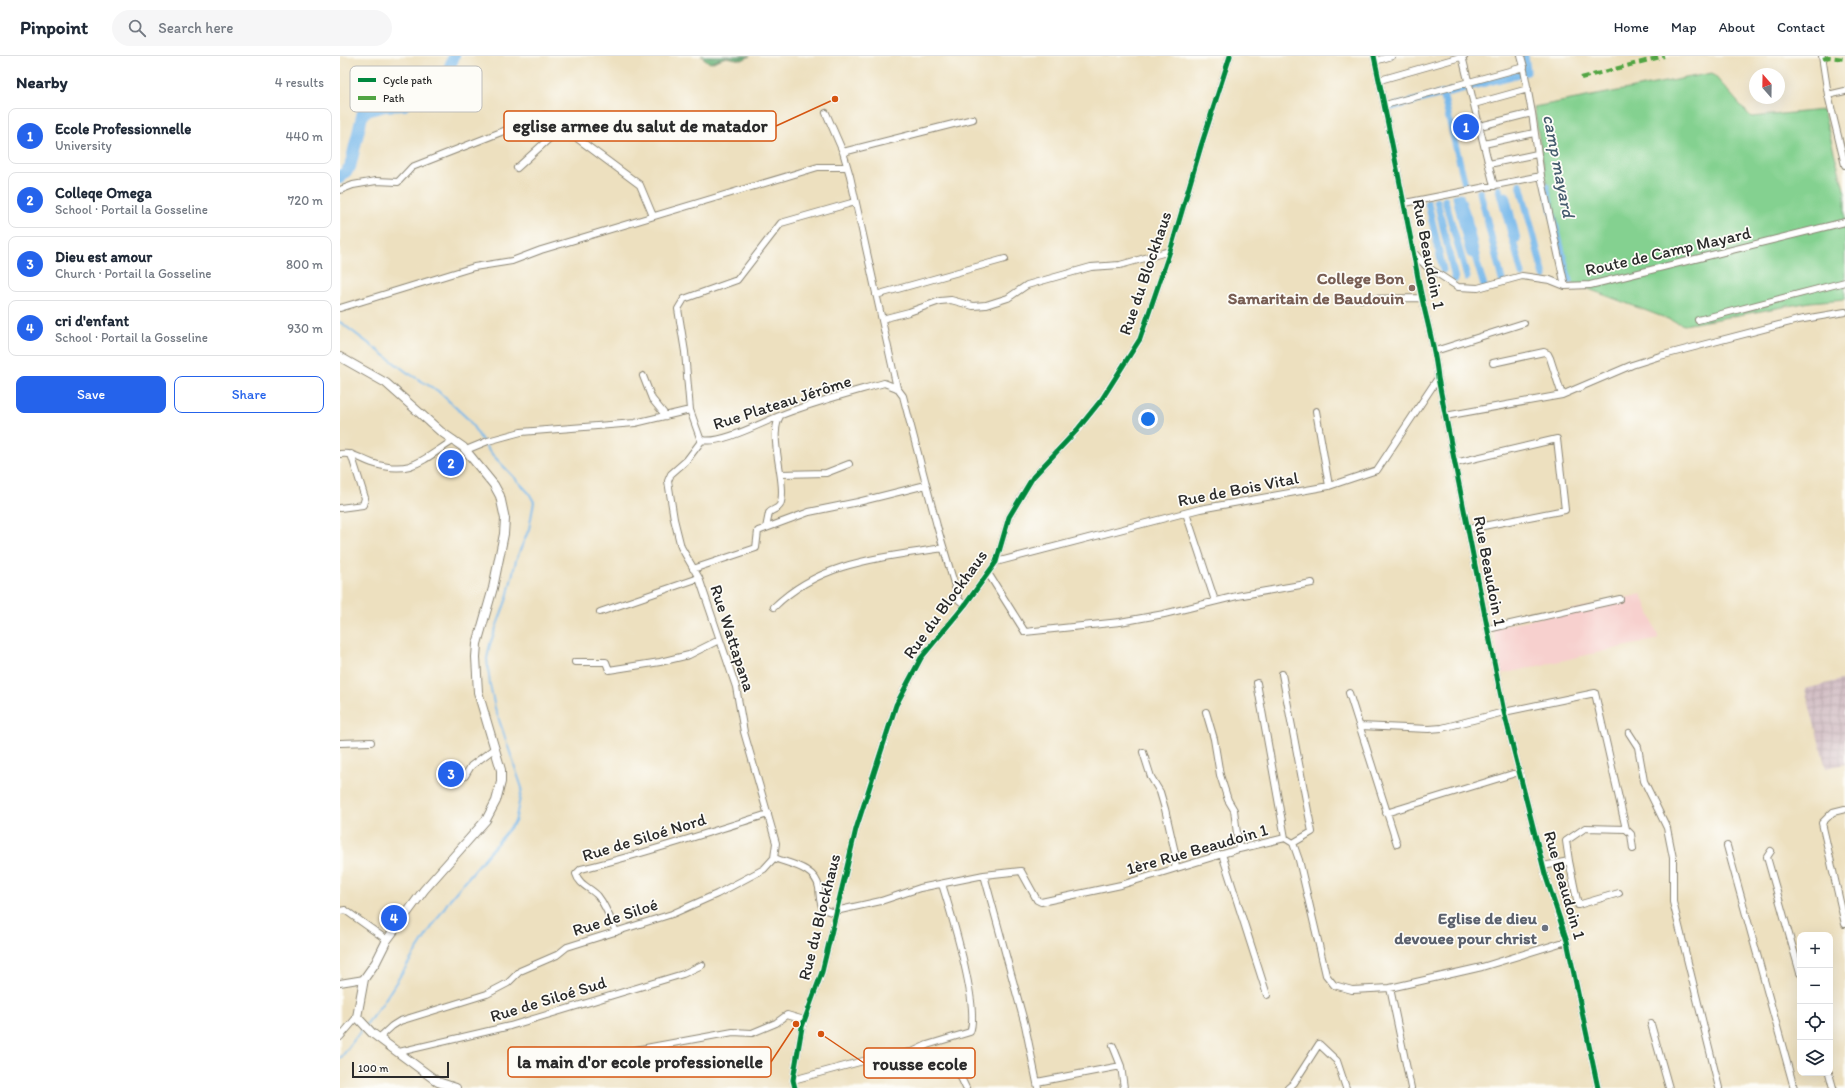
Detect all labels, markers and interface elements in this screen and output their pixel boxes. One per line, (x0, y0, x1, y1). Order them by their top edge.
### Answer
search box (112, 10, 392, 46)
text: Pinpoint (20, 16, 88, 39)
icon: search (126, 17, 148, 39)
text: Search here (158, 19, 233, 37)
text: Home (1614, 19, 1649, 36)
text: Map (1671, 19, 1697, 36)
text: About (1719, 19, 1755, 36)
text: Contact (1777, 19, 1825, 36)
legend (350, 66, 482, 112)
north arrow (1749, 68, 1785, 104)
text: Nearby (16, 72, 68, 92)
text: Cycle path (383, 74, 432, 87)
text: 4 results (275, 75, 324, 90)
text: Path (383, 92, 405, 105)
callout: eglise armee du salut de matador (504, 111, 776, 141)
pin: 1 (1453, 112, 1479, 142)
water label: camp mayard (1538, 112, 1580, 222)
text: eglise armee du salut de matador (512, 115, 769, 137)
text: Ecole Professionnelle (55, 120, 192, 138)
text: 1 (27, 129, 33, 144)
text: 440 m (286, 129, 323, 144)
text: University (55, 138, 112, 153)
text: Colleqe Omega (55, 184, 152, 202)
text: 2 (27, 193, 33, 208)
text: 720 m (288, 193, 323, 208)
street label: Rue Beaudoin 1 (1409, 197, 1450, 311)
text: School · Portail la Gosseline (55, 202, 208, 217)
street label: Rue du Blockhaus (1114, 208, 1176, 338)
street label: Route de Camp Mayard (1583, 222, 1753, 280)
text: Dieu est amour (55, 248, 152, 266)
text: 3 (26, 257, 34, 272)
text: 800 m (286, 257, 323, 272)
text: Church · Portail la Gosseline (55, 266, 211, 281)
place label: College Bon Samaritain de Baudouin (1228, 268, 1404, 308)
marker: College Bon Samaritain de Baudouin (1407, 283, 1417, 293)
text: cri d'enfant (55, 312, 129, 330)
text: 4 (26, 321, 34, 336)
text: 930 m (287, 321, 323, 336)
text: School · Portail la Gosseline (55, 330, 208, 345)
street label: Rue Plateau Jérôme (710, 370, 854, 434)
button: Save (16, 376, 166, 413)
button: Share (174, 376, 324, 413)
your location (1138, 409, 1158, 429)
pin: 2 (438, 448, 464, 478)
street label: Rue de Bois Vital (1176, 467, 1300, 511)
street label: Rue Beaudoin 1 (1470, 514, 1511, 628)
street label: Rue du Blockhaus (899, 546, 991, 662)
street label: Rue Wattapana (706, 582, 760, 694)
pin: 3 (438, 759, 464, 789)
street label: Rue de Siloé Nord (580, 808, 709, 865)
street label: 1ère Rue Beaudoin 1 (1124, 819, 1270, 879)
street label: Rue Beaudoin 1 (1540, 829, 1590, 942)
street label: Rue du Blockhaus (794, 852, 844, 982)
street label: Rue de Siloé (570, 894, 660, 940)
pin: 4 (381, 903, 407, 933)
place label: Eglise de dieu devouee pour christ (1394, 908, 1538, 949)
marker: Eglise de dieu devouee pour christ (1540, 923, 1550, 933)
map controls (1797, 932, 1833, 1076)
button: + (1797, 932, 1833, 968)
button: − (1797, 968, 1833, 1004)
street label: Rue de Siloé Sud (487, 972, 609, 1026)
button: locate (1797, 1004, 1833, 1040)
button: layers (1797, 1040, 1833, 1076)
callout: la main d'or ecole professionelle (508, 1047, 771, 1077)
callout: rousse ecole (864, 1048, 975, 1078)
text: la main d'or ecole professionelle (517, 1051, 763, 1073)
text: rousse ecole (873, 1053, 968, 1075)
scale bar (352, 1060, 449, 1079)
text: 100 m (358, 1062, 388, 1075)

